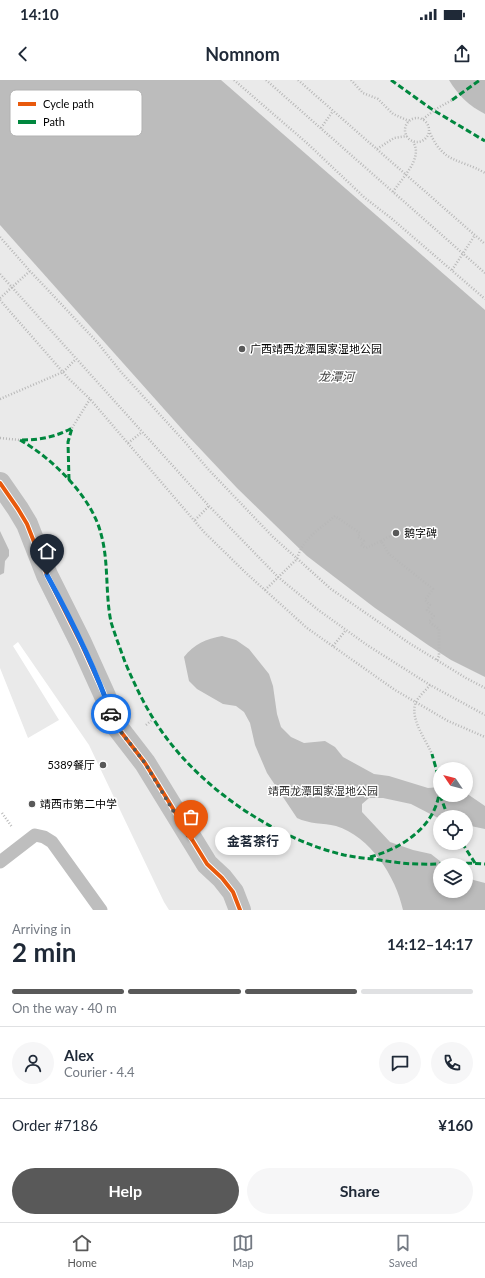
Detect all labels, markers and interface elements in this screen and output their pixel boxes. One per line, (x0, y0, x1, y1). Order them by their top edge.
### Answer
text: 14:10 (20, 5, 59, 23)
icon: back (12, 43, 34, 65)
text: Nomnom (205, 43, 280, 65)
icon: share (451, 43, 473, 65)
legend (10, 90, 142, 136)
text: Cycle path (43, 97, 94, 110)
text: Path (43, 115, 65, 128)
place label: 广西靖西龙潭国家湿地公园 (250, 342, 382, 355)
marker: 广西靖西龙潭国家湿地公园 (237, 344, 247, 354)
water label: 龙潭河 (318, 369, 356, 384)
place label: 鹅字碑 (404, 526, 437, 539)
marker: 鹅字碑 (391, 528, 401, 538)
pin (30, 534, 64, 575)
icon: home (36, 540, 58, 562)
courier (91, 694, 131, 734)
icon: car (100, 703, 122, 725)
place label: 5389餐厅 (47, 758, 95, 771)
marker: 5389餐厅 (98, 760, 108, 770)
north arrow (433, 762, 473, 802)
map controls (433, 762, 473, 898)
park label: 靖西龙潭国家湿地公园 (268, 784, 378, 797)
place label: 靖西市第二中学 (40, 797, 117, 810)
marker: 靖西市第二中学 (27, 799, 37, 809)
pin (174, 800, 208, 841)
icon: bag (180, 806, 202, 828)
button: locate (433, 810, 473, 850)
callout: 金茗茶行 (215, 827, 291, 855)
text: 金茗茶行 (227, 833, 279, 849)
button: layers (433, 858, 473, 898)
text: Arriving in (12, 921, 71, 937)
text: 14:12–14:17 (387, 935, 473, 953)
text: 2 min (12, 936, 76, 968)
text: On the way · 40 m (12, 1000, 117, 1016)
button: person (12, 1042, 54, 1084)
button: chat (379, 1042, 421, 1084)
button: phone (431, 1042, 473, 1084)
text: Alex (64, 1046, 94, 1064)
text: Courier · 4.4 (64, 1064, 135, 1080)
text: Order #7186 (12, 1116, 98, 1134)
text: ¥160 (438, 1116, 473, 1134)
button: Help (12, 1168, 239, 1214)
button: Share (247, 1168, 473, 1214)
tab: Home (67, 1232, 97, 1269)
tab: Map (232, 1232, 254, 1269)
tab: Saved (389, 1232, 417, 1269)

